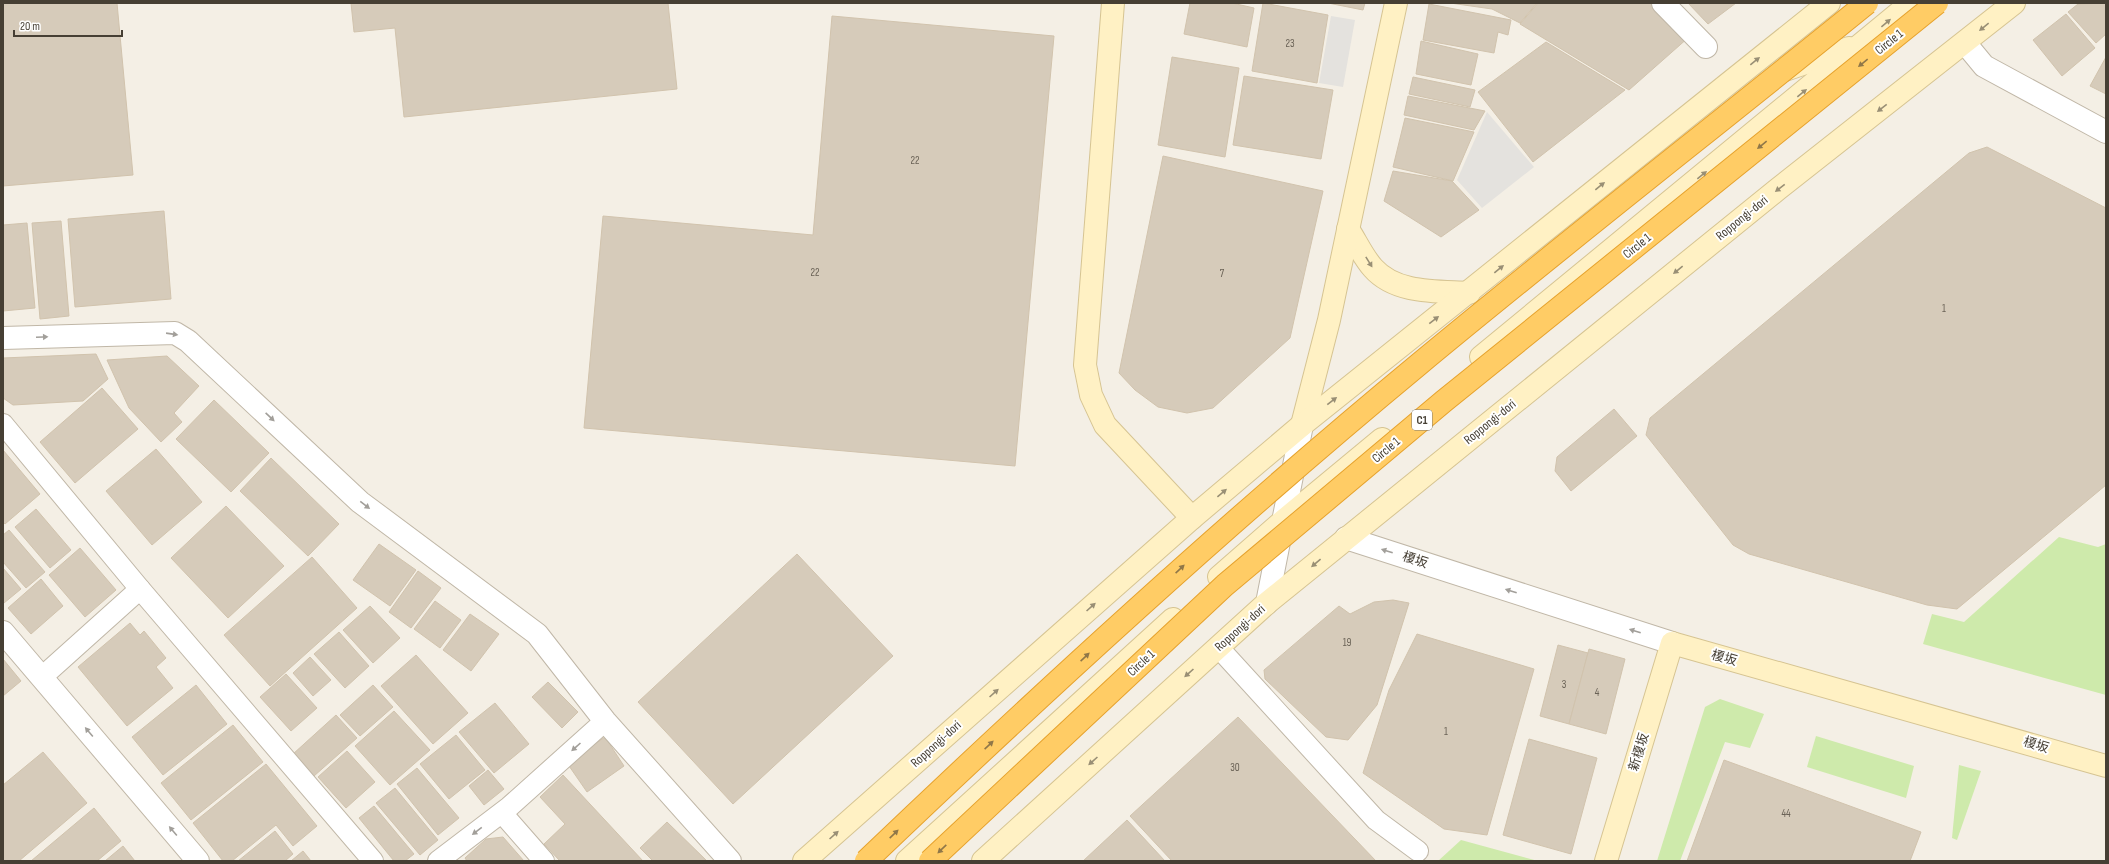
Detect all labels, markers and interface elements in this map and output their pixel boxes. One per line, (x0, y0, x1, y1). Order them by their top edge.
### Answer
scale bar (14, 12, 122, 38)
text: 20 m (20, 19, 40, 34)
one-way arrow (1881, 19, 1892, 28)
one-way arrow (1978, 23, 1989, 32)
street label: Circle 1 (1872, 26, 1907, 58)
house number: 23 (1285, 37, 1295, 50)
one-way arrow (1750, 57, 1761, 66)
one-way arrow (1858, 59, 1869, 68)
one-way arrow (1797, 88, 1808, 97)
one-way arrow (1876, 104, 1887, 112)
one-way arrow (1757, 140, 1768, 149)
house number: 22 (910, 154, 920, 167)
one-way arrow (1696, 171, 1707, 180)
one-way arrow (1595, 182, 1605, 191)
one-way arrow (1774, 184, 1785, 193)
street label: Roppongi-dori (1713, 192, 1771, 244)
street label: Circle 1 (1620, 230, 1655, 262)
one-way arrow (1365, 256, 1372, 268)
one-way arrow (1494, 264, 1505, 273)
one-way arrow (1673, 265, 1684, 274)
house number: 22 (810, 266, 820, 279)
house number: 7 (1220, 267, 1225, 280)
house number: 1 (1942, 302, 1946, 315)
one-way arrow (1429, 316, 1440, 325)
one-way arrow (165, 331, 178, 337)
one-way arrow (36, 334, 49, 340)
street label: Roppongi-dori (1461, 396, 1519, 448)
one-way arrow (1327, 397, 1338, 405)
road number: C1 (1412, 410, 1432, 430)
one-way arrow (265, 412, 274, 421)
street label: Circle 1 (1369, 433, 1404, 466)
one-way arrow (1217, 488, 1227, 497)
one-way arrow (359, 501, 370, 510)
one-way arrow (1381, 548, 1393, 554)
street label: 榎坂 (1400, 548, 1430, 572)
one-way arrow (1310, 559, 1321, 568)
one-way arrow (1175, 564, 1185, 574)
one-way arrow (1505, 588, 1517, 594)
street label: Roppongi-dori (1211, 601, 1269, 655)
one-way arrow (1086, 602, 1096, 612)
one-way arrow (1629, 628, 1641, 634)
house number: 19 (1343, 636, 1351, 649)
street label: Circle 1 (1124, 646, 1158, 680)
street label: 榎坂 (1709, 647, 1739, 669)
one-way arrow (1080, 653, 1089, 662)
one-way arrow (1184, 669, 1194, 678)
house number: 3 (1562, 678, 1567, 691)
house number: 4 (1595, 686, 1600, 699)
one-way arrow (989, 689, 999, 698)
street label: Roppongi-dori (907, 717, 965, 771)
house number: 1 (1444, 725, 1448, 738)
one-way arrow (84, 727, 93, 737)
street label: 新榎坂 (1626, 731, 1652, 773)
street label: 榎坂 (2021, 734, 2051, 756)
one-way arrow (984, 740, 994, 750)
one-way arrow (571, 742, 581, 752)
one-way arrow (1088, 756, 1098, 766)
house number: 30 (1230, 761, 1240, 774)
house number: 44 (1781, 807, 1791, 820)
one-way arrow (168, 826, 177, 837)
one-way arrow (472, 827, 483, 835)
one-way arrow (889, 829, 899, 839)
one-way arrow (829, 831, 838, 840)
one-way arrow (937, 844, 947, 854)

